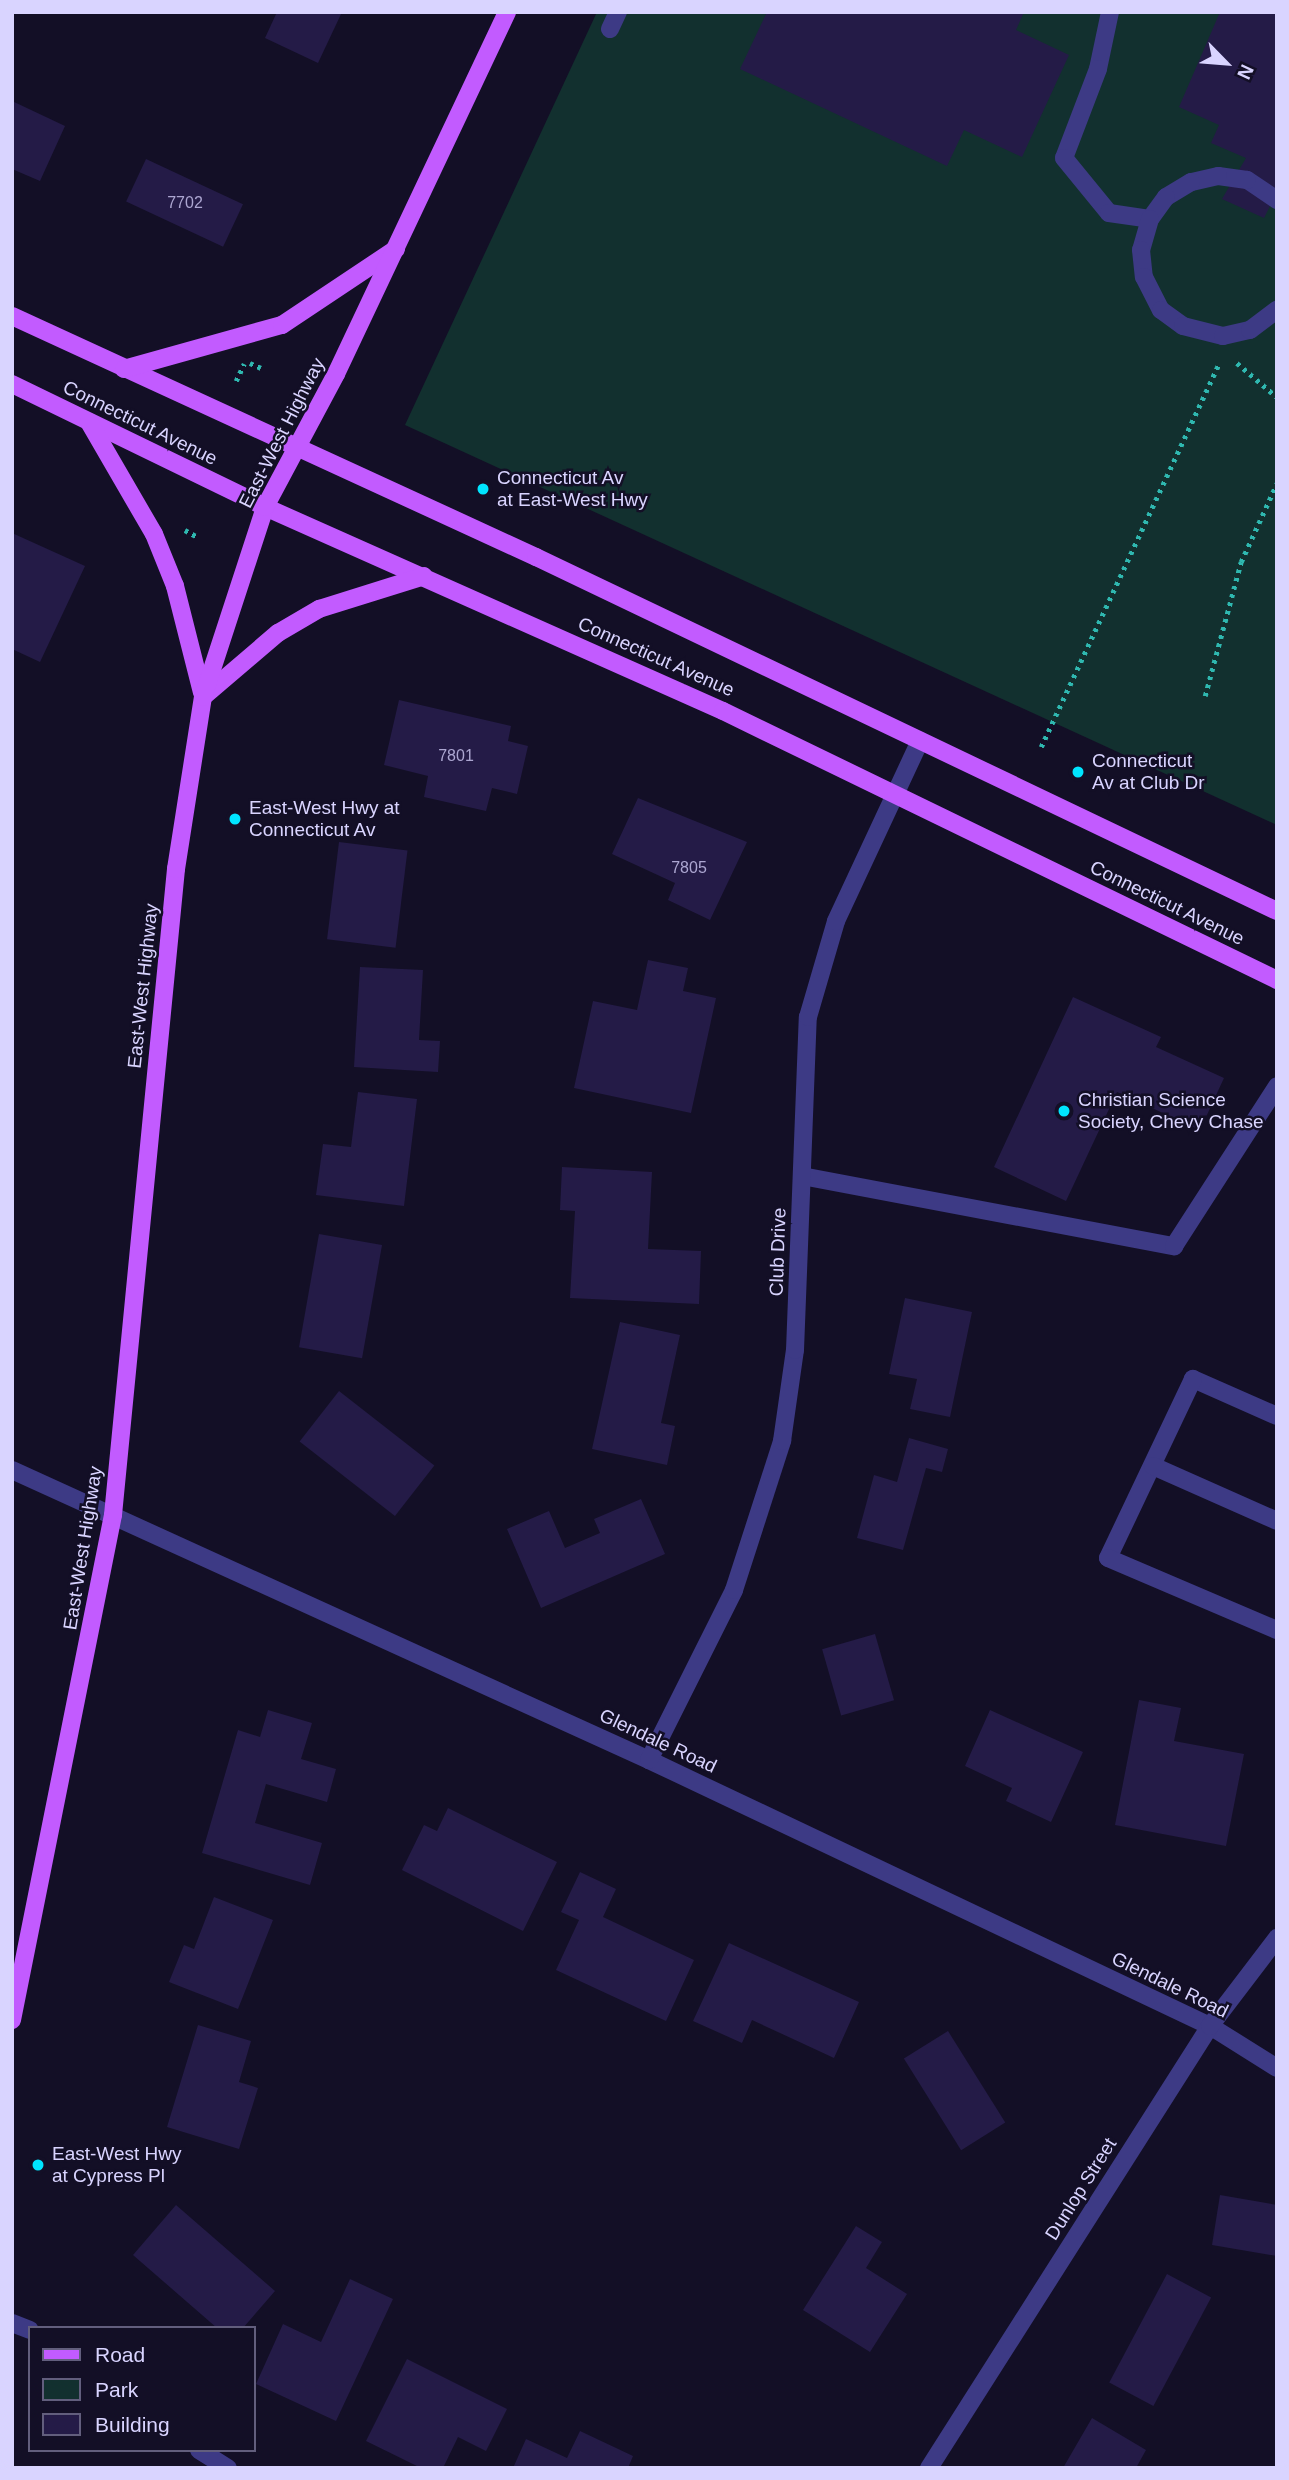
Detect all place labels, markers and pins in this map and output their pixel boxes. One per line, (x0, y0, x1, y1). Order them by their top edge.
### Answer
place label: Connecticut Av at East-West Hwy (497, 467, 648, 511)
marker: Connecticut Av at East-West Hwy (475, 481, 491, 497)
place label: Connecticut Av at Club Dr (1092, 750, 1205, 794)
marker: Connecticut Av at Club Dr (1070, 764, 1086, 780)
place label: East-West Hwy at Connecticut Av (249, 797, 400, 841)
marker: East-West Hwy at Connecticut Av (227, 811, 243, 827)
place label: Christian Science Society, Chevy Chase (1078, 1089, 1264, 1133)
marker: Christian Science Society, Chevy Chase (1056, 1103, 1072, 1119)
place label: East-West Hwy at Cypress Pl (52, 2143, 182, 2187)
marker: East-West Hwy at Cypress Pl (30, 2157, 46, 2173)

